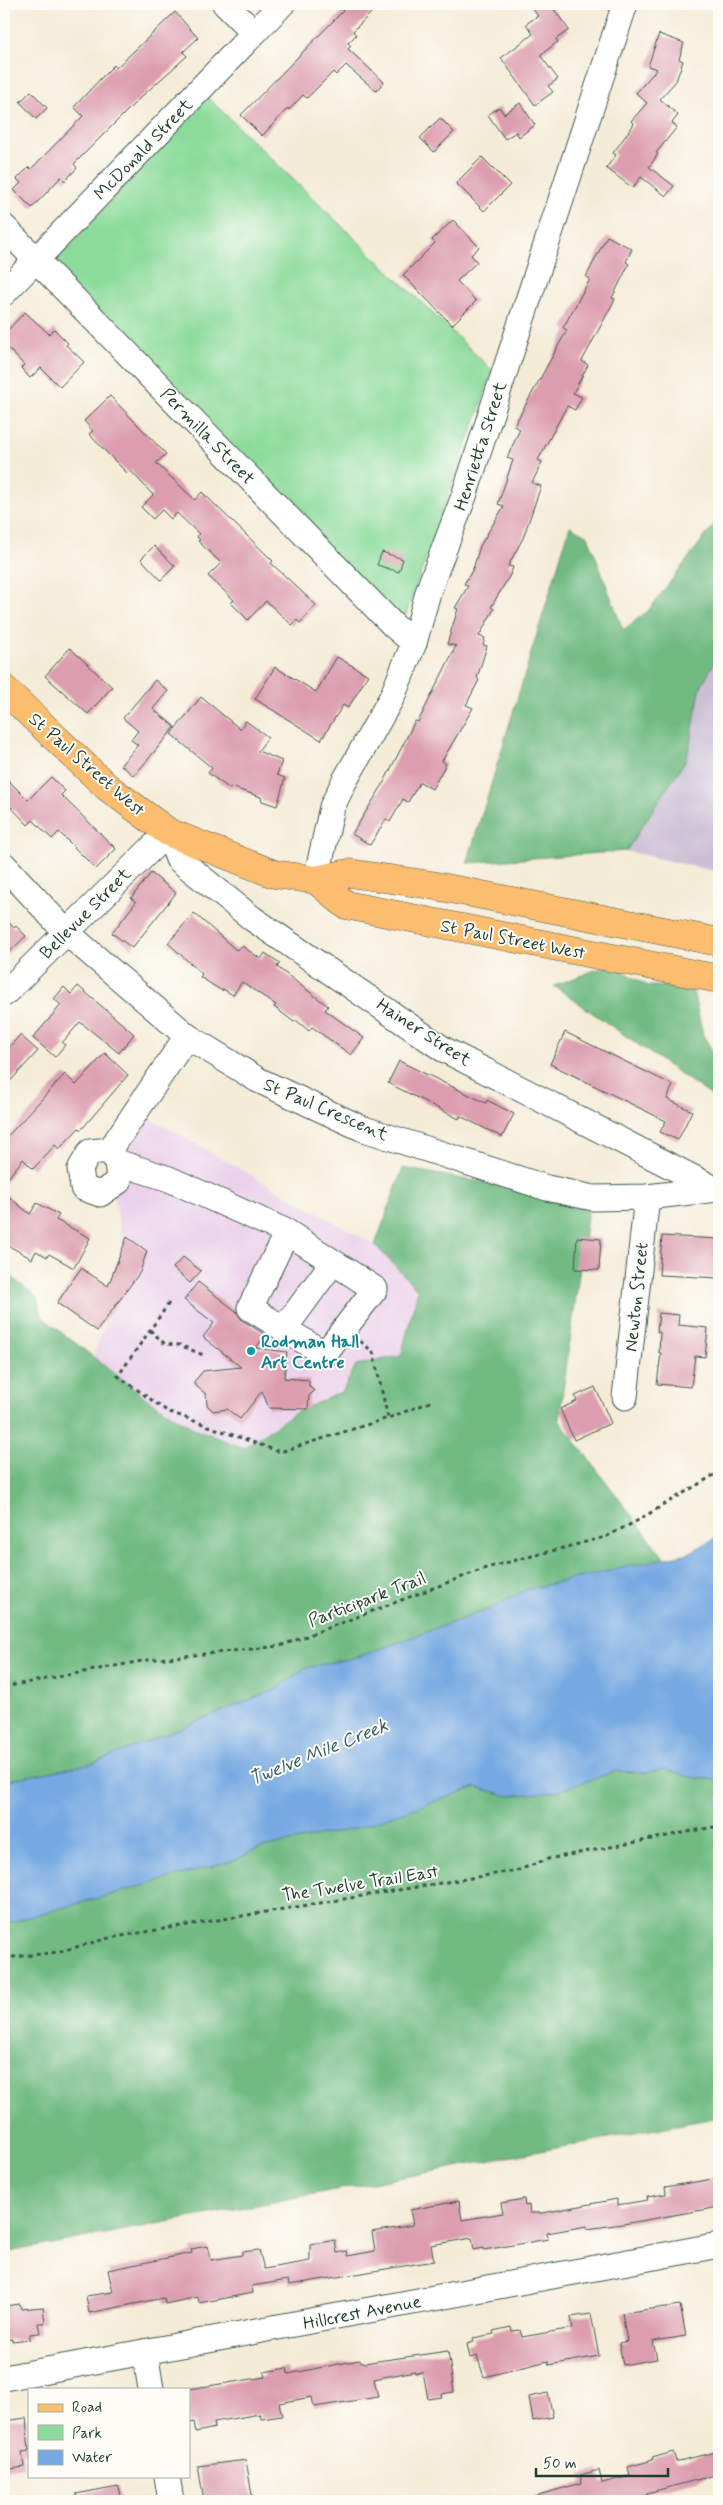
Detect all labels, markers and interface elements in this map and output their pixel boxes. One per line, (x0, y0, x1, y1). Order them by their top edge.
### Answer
street label: McDonald Street (89, 93, 199, 206)
street label: Henrietta Street (449, 378, 513, 514)
street label: Permilla Street (155, 383, 260, 490)
street label: St Paul Street West (23, 708, 150, 822)
street label: Bellevue Street (35, 862, 137, 965)
street label: St Paul Street West (438, 914, 588, 966)
street label: Hainer Street (371, 993, 476, 1073)
street label: St Paul Crescent (260, 1073, 392, 1147)
street label: Newton Street (619, 1241, 655, 1353)
place label: Rodman Hall Art Centre (261, 1330, 359, 1375)
marker: Rodman Hall Art Centre (245, 1345, 257, 1357)
street label: Participark Trail (305, 1566, 430, 1633)
water label: Twelve Mile Creek (245, 1713, 392, 1792)
street label: The Twelve Trail East (280, 1860, 441, 1908)
street label: Hillcrest Avenue (301, 2290, 424, 2336)
legend (28, 2388, 190, 2478)
text: Road (72, 2398, 102, 2418)
text: Park (72, 2424, 102, 2444)
scale bar (536, 2445, 668, 2477)
text: Water (72, 2448, 112, 2468)
text: 50 m (543, 2454, 577, 2474)

